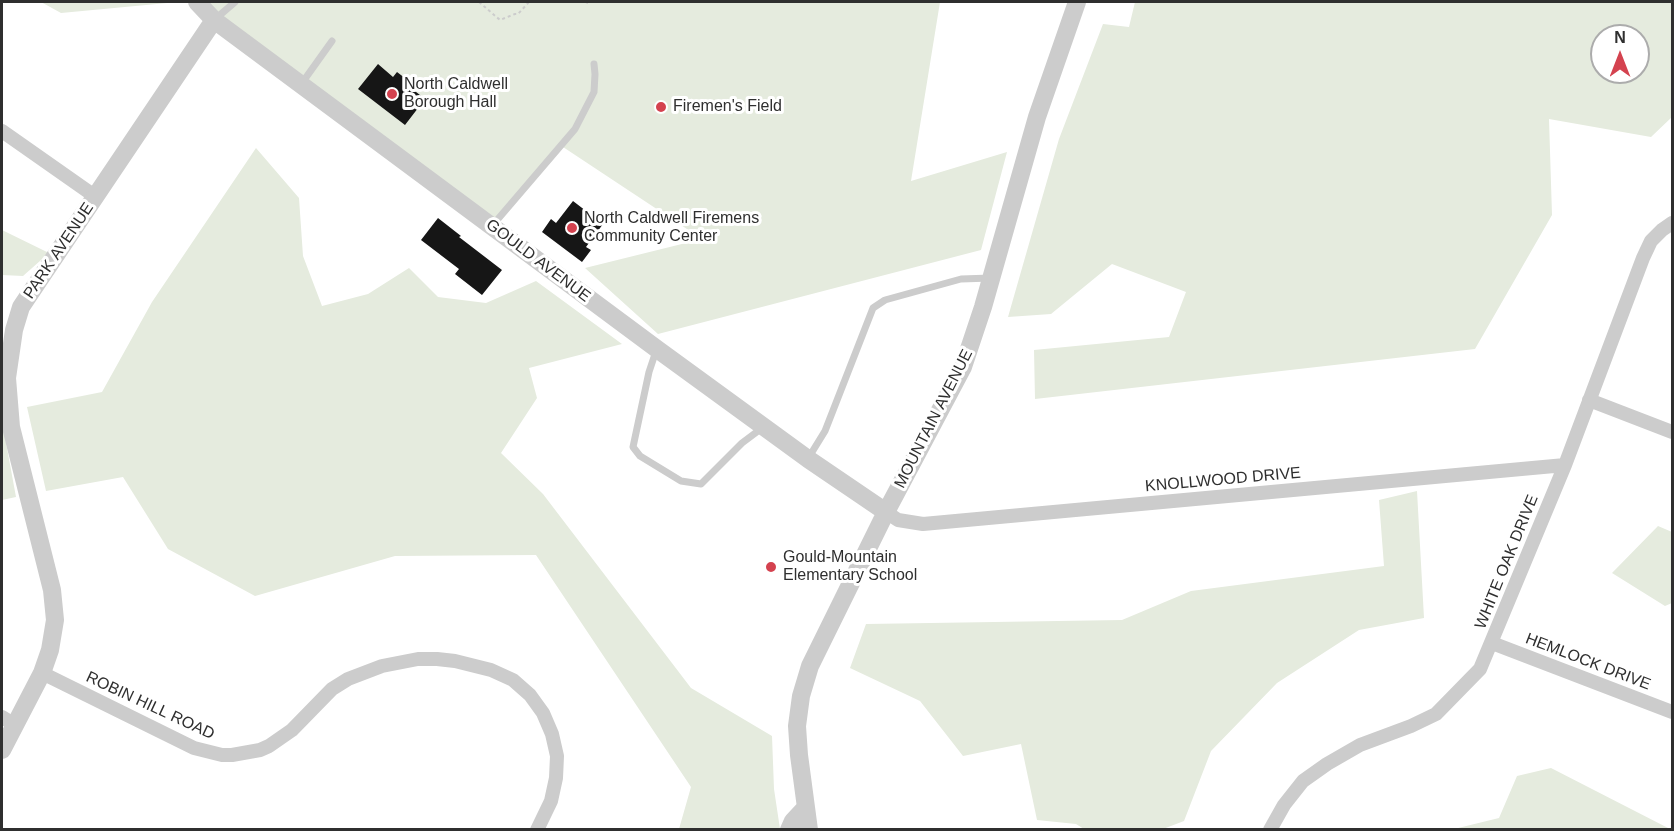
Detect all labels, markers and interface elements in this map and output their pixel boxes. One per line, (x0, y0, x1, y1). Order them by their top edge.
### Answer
north arrow (1590, 24, 1650, 84)
text: N (1614, 29, 1626, 46)
place label: North Caldwell Borough Hall (404, 75, 508, 113)
marker: North Caldwell Borough Hall (385, 87, 399, 101)
place label: Firemen's Field (673, 97, 782, 117)
marker: Firemen's Field (654, 100, 668, 114)
street label: PARK AVENUE (20, 199, 98, 303)
place label: North Caldwell Firemens Community Center (584, 209, 759, 247)
street label: GOULD AVENUE (482, 215, 594, 307)
marker: North Caldwell Firemens Community Center (565, 221, 579, 235)
street label: MOUNTAIN AVENUE (891, 346, 977, 492)
street label: KNOLLWOOD DRIVE (1144, 464, 1302, 496)
street label: WHITE OAK DRIVE (1471, 492, 1543, 632)
place label: Gould-Mountain Elementary School (783, 548, 917, 586)
marker: Gould-Mountain Elementary School (764, 560, 778, 574)
street label: HEMLOCK DRIVE (1523, 629, 1653, 695)
street label: ROBIN HILL ROAD (83, 668, 217, 744)

